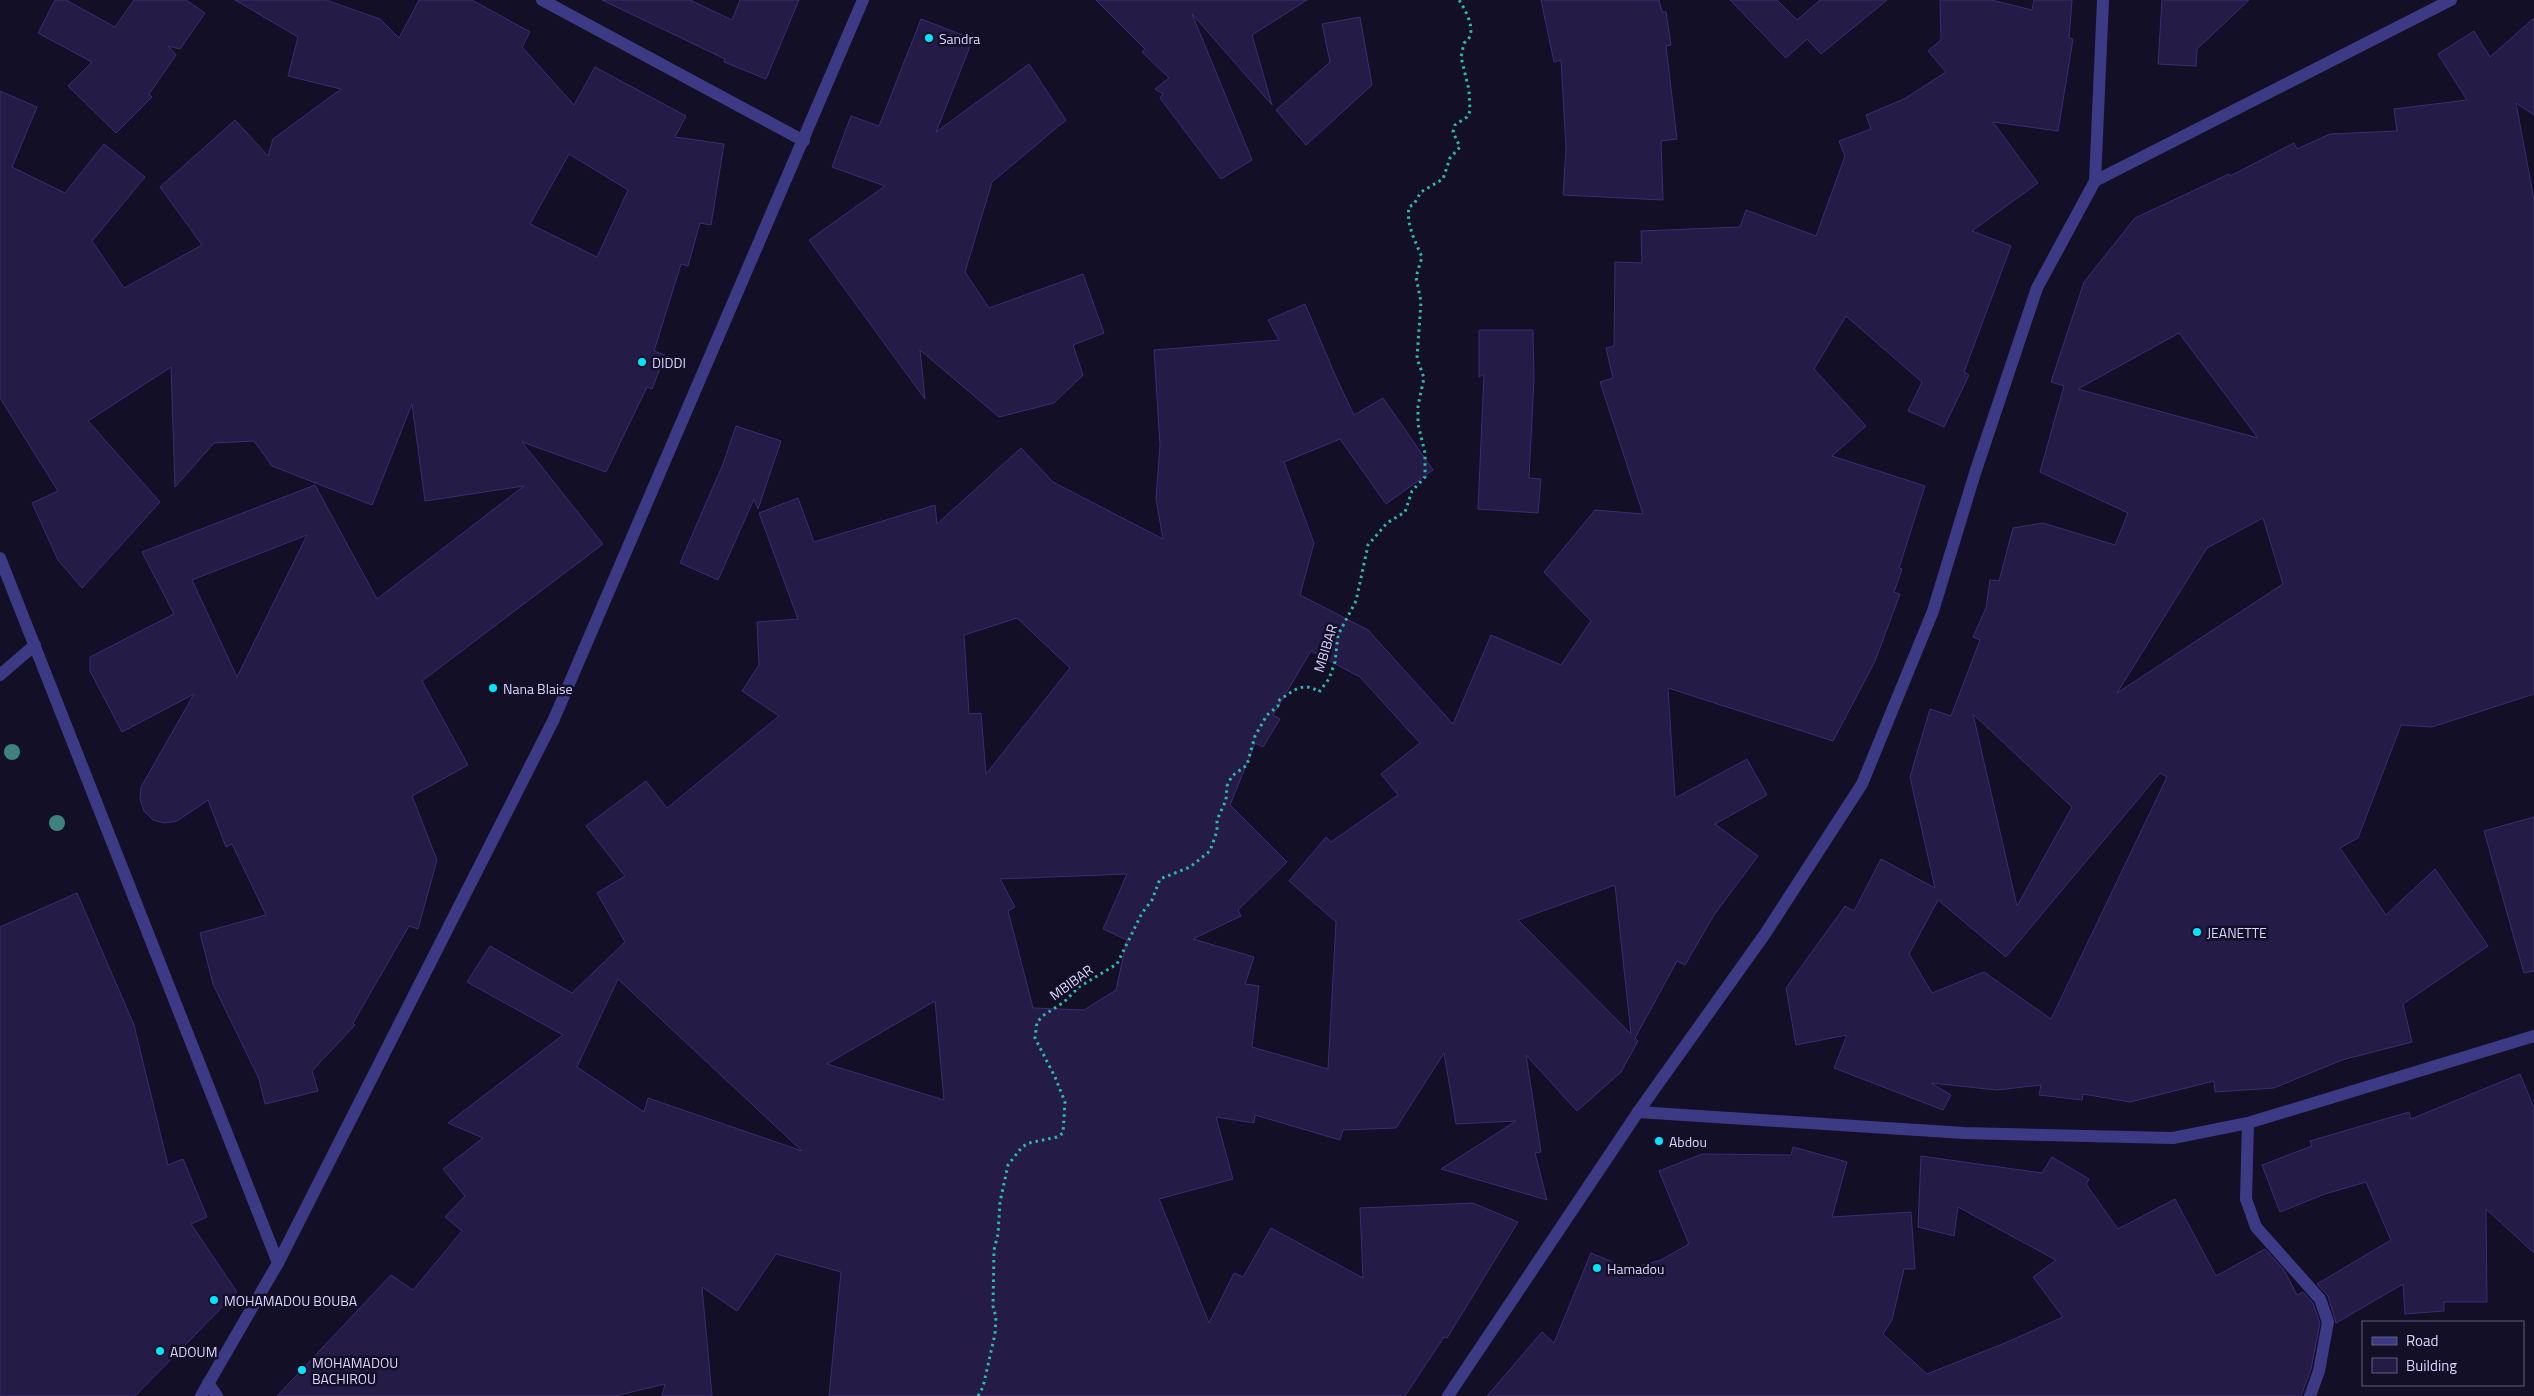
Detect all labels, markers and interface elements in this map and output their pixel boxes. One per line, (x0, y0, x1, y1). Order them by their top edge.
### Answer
place label: Sandra (939, 28, 980, 49)
marker: Sandra (923, 32, 935, 44)
place label: DIDDI (652, 352, 686, 373)
marker: DIDDI (636, 356, 648, 368)
street label: MBIBAR (1308, 621, 1342, 675)
place label: Nana Blaise (503, 678, 573, 699)
marker: Nana Blaise (487, 682, 499, 694)
place label: JEANETTE (2207, 922, 2267, 943)
marker: JEANETTE (2191, 926, 2203, 938)
street label: MBIBAR (1045, 959, 1097, 1005)
place label: Abdou (1669, 1131, 1707, 1152)
marker: Abdou (1653, 1135, 1665, 1147)
place label: Hamadou (1607, 1258, 1664, 1279)
marker: Hamadou (1591, 1262, 1603, 1274)
place label: MOHAMADOU BOUBA (224, 1290, 358, 1311)
marker: MOHAMADOU BOUBA (208, 1294, 220, 1306)
legend (2362, 1321, 2524, 1386)
text: Road (2406, 1329, 2438, 1352)
place label: ADOUM (170, 1341, 217, 1362)
marker: ADOUM (154, 1345, 166, 1357)
place label: MOHAMADOU BACHIROU (312, 1352, 398, 1389)
text: Building (2406, 1354, 2457, 1377)
marker: MOHAMADOU BACHIROU (296, 1364, 308, 1376)

